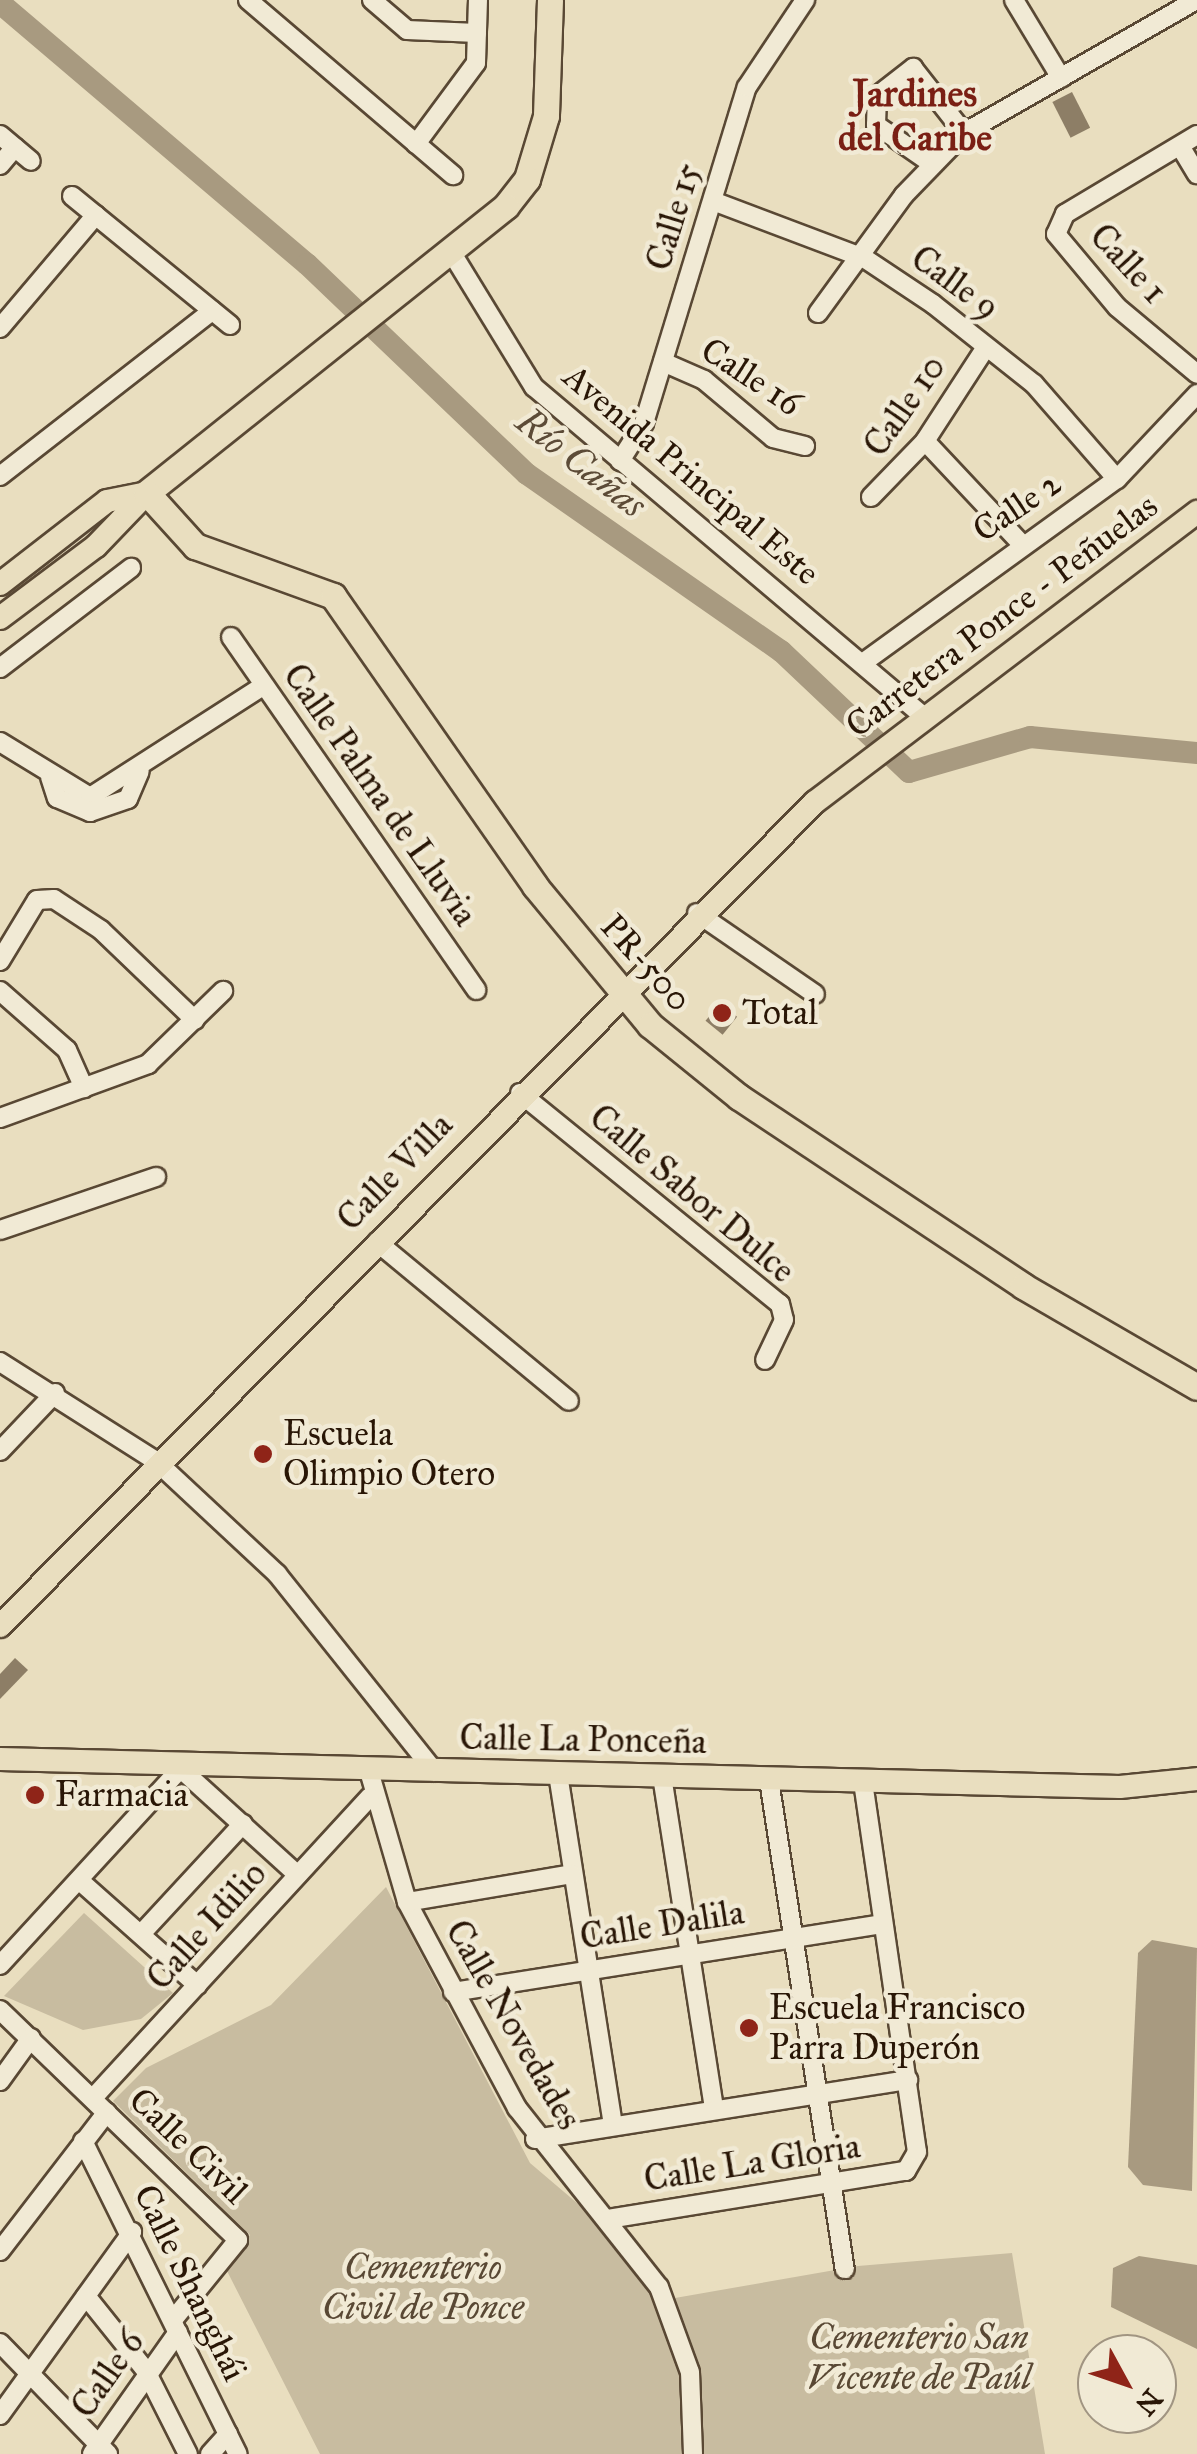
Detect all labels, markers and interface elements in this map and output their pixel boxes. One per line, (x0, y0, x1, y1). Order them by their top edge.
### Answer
district label: Jardines del Caribe (838, 71, 992, 160)
street label: Calle 15 (638, 159, 710, 275)
street label: Calle 1 (1081, 216, 1175, 312)
street label: Calle 9 (903, 237, 1007, 329)
street label: Calle 16 (693, 329, 809, 425)
street label: Calle 10 (855, 347, 955, 465)
street label: Avenida Principal Este (554, 356, 828, 594)
water label: Río Cañas (507, 398, 655, 528)
street label: Calle 2 (965, 463, 1069, 551)
street label: Carretera Ponce - Peñuelas (838, 485, 1166, 747)
street label: Calle Palma de Lluvia (274, 656, 486, 934)
street label: PR-500 (592, 906, 700, 1020)
place label: Total (742, 992, 818, 1034)
marker: Total (711, 1002, 733, 1024)
street label: Calle Sabor Dulce (581, 1096, 803, 1292)
street label: Calle Villa (329, 1104, 461, 1240)
place label: Escuela Olimpio Otero (283, 1413, 495, 1495)
marker: Escuela Olimpio Otero (252, 1443, 274, 1465)
street label: Calle La Ponceña (459, 1717, 707, 1763)
place label: Farmacia (55, 1774, 188, 1816)
marker: Farmacia (24, 1784, 46, 1806)
street label: Calle Idilio (139, 1853, 275, 1999)
street label: Calle Dalila (577, 1891, 747, 1959)
street label: Calle Novedades (436, 1913, 590, 2137)
place label: Escuela Francisco Parra Duperón (769, 1987, 1025, 2069)
marker: Escuela Francisco Parra Duperón (738, 2017, 760, 2039)
street label: Calle Civil (120, 2079, 256, 2213)
street label: Calle La Gloria (641, 2125, 863, 2201)
street label: Calle Shanghái (124, 2178, 256, 2388)
park label: Cementerio Civil de Ponce (322, 2247, 524, 2329)
park label: Cementerio San Vicente de Paúl (807, 2317, 1031, 2399)
street label: Calle 6 (63, 2322, 153, 2426)
north arrow (1077, 2334, 1177, 2434)
text: N (1128, 2382, 1170, 2423)

